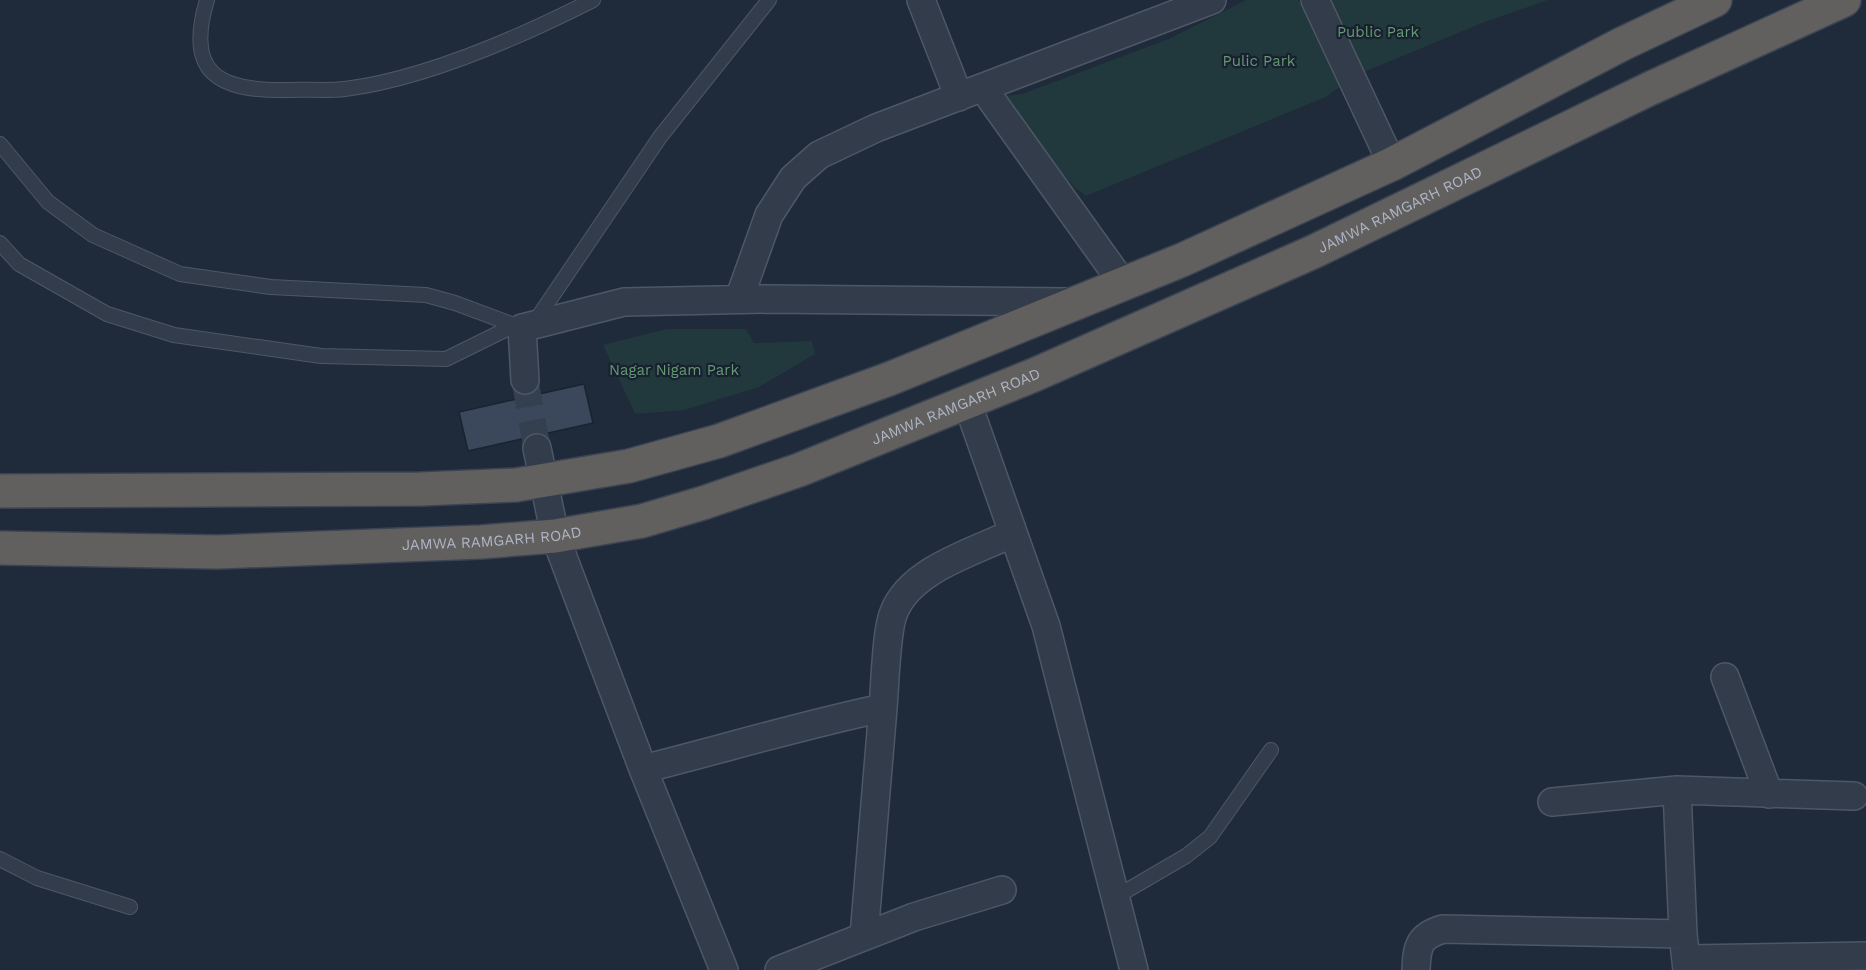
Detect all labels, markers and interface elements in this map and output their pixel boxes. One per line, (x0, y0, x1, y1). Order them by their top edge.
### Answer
park label: Public Park (1337, 23, 1420, 41)
park label: Pulic Park (1223, 52, 1296, 70)
street label: JAMWA RAMGARH ROAD (1315, 162, 1485, 257)
park label: Nagar Nigam Park (609, 361, 739, 379)
street label: JAMWA RAMGARH ROAD (869, 364, 1043, 449)
street label: JAMWA RAMGARH ROAD (401, 523, 583, 554)

